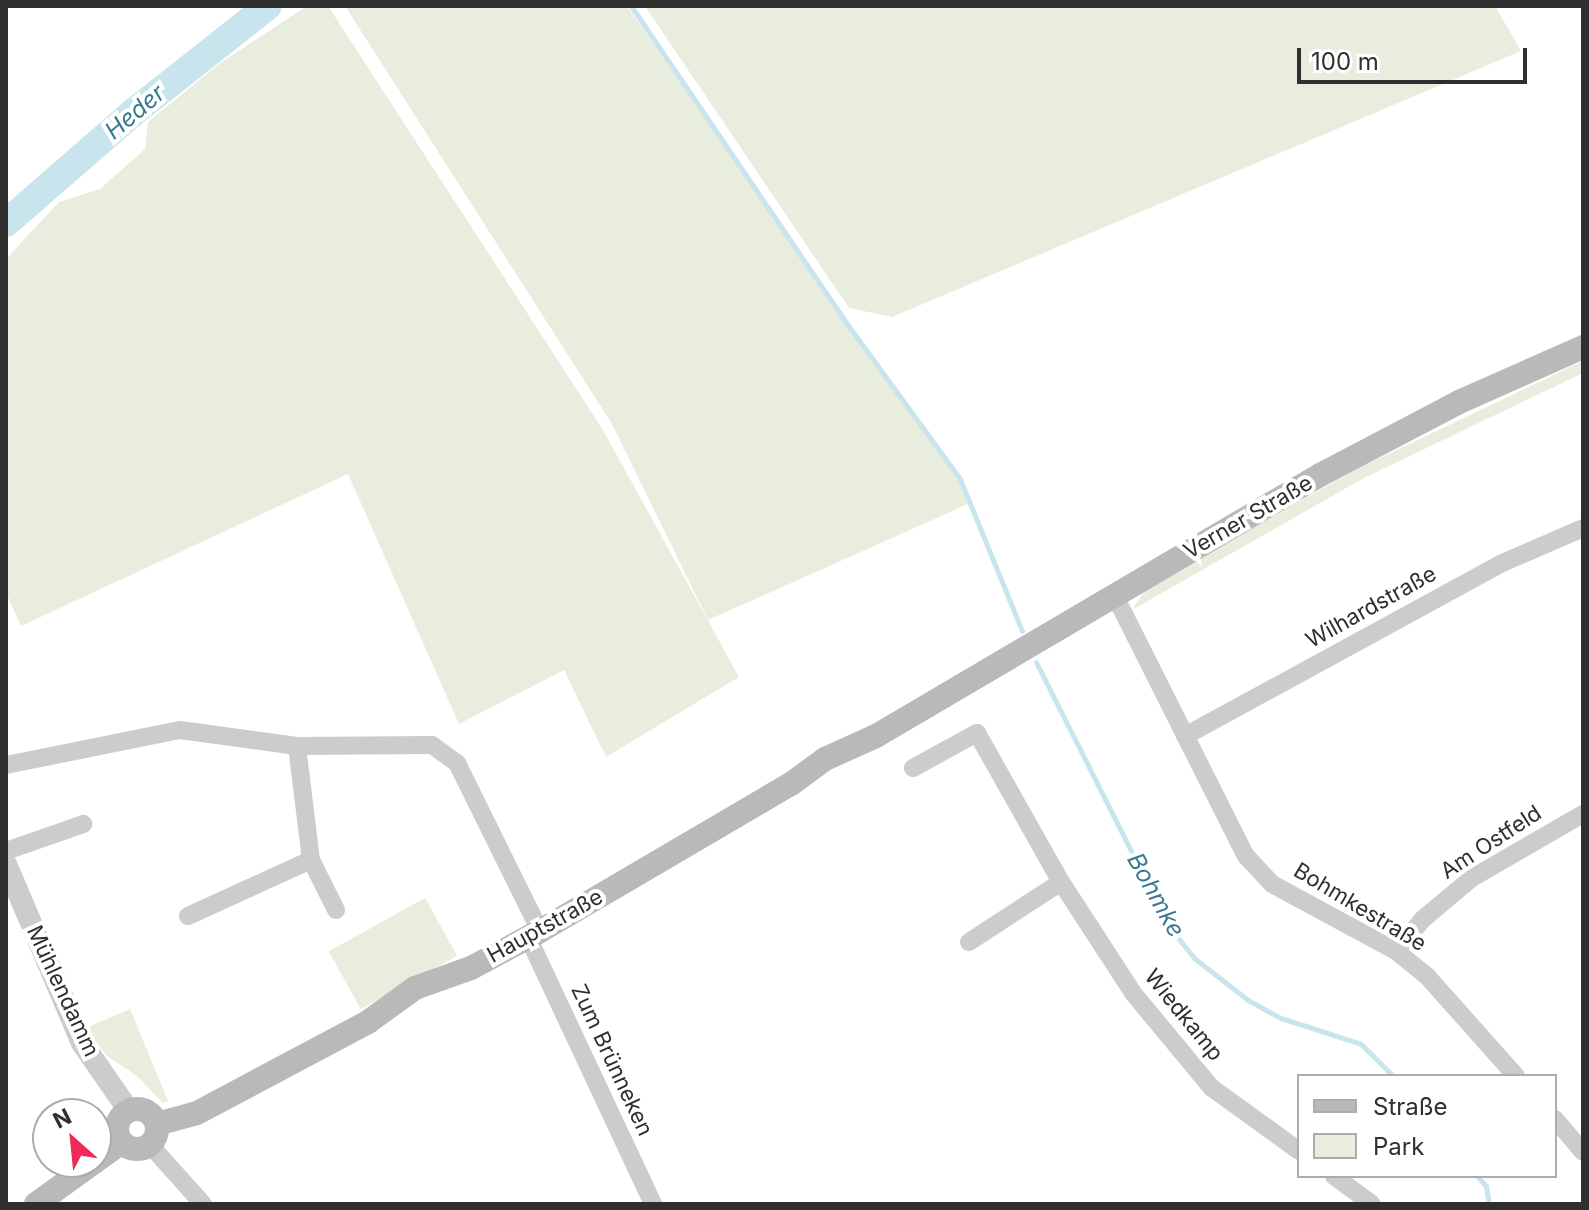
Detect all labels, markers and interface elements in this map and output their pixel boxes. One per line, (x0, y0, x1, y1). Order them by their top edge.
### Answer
scale bar (1301, 32, 1531, 82)
text: 100 m (1311, 47, 1379, 76)
water label: Heder (99, 79, 171, 145)
street label: Verner Straße (1179, 470, 1317, 564)
street label: Wilhardstraße (1301, 560, 1441, 654)
street label: Am Ostfeld (1436, 800, 1546, 884)
water label: Bohmke (1121, 848, 1191, 942)
street label: Bohmkestraße (1289, 857, 1431, 957)
street label: Hauptstraße (483, 883, 607, 969)
street label: Mühlendamm (21, 921, 105, 1061)
street label: Wiedkamp (1139, 964, 1229, 1066)
street label: Zum Brünneken (565, 980, 659, 1140)
legend (1297, 1074, 1557, 1178)
text: Straße (1373, 1092, 1448, 1121)
north arrow (32, 1098, 112, 1178)
text: N (49, 1103, 75, 1134)
text: Park (1373, 1132, 1424, 1161)

